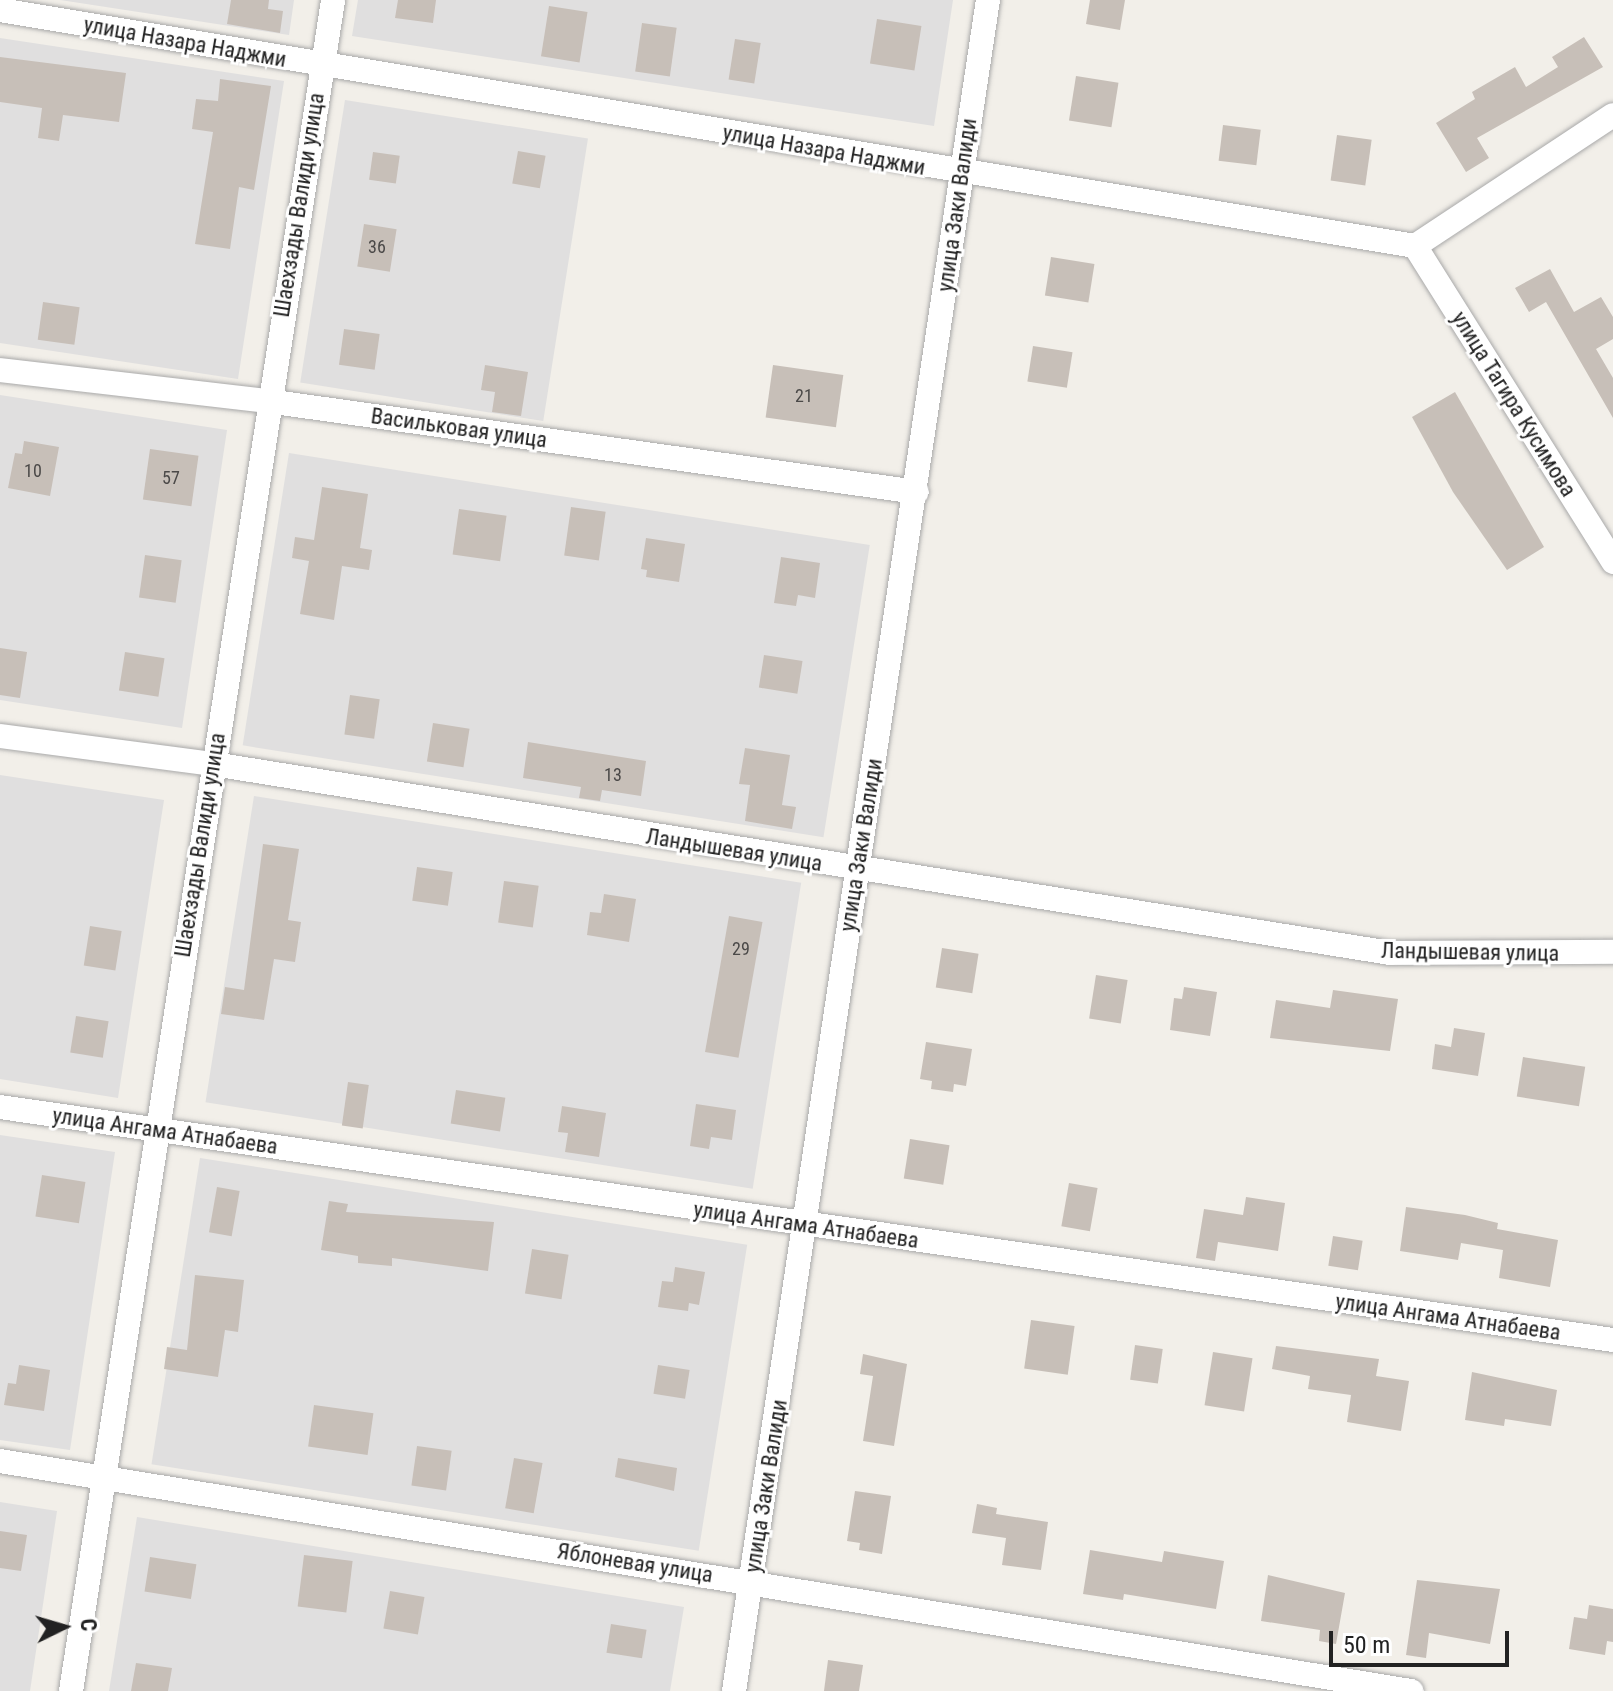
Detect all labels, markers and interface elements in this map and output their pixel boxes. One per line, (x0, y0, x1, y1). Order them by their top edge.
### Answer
street label: улица Назара Наджми (82, 11, 288, 73)
street label: Шаехзады Валиди улица (268, 91, 330, 319)
street label: улица Заки Валиди (932, 117, 982, 293)
street label: улица Назара Наджми (721, 119, 927, 181)
house number: 36 (368, 236, 386, 258)
street label: улица Тагира Кусимова (1446, 306, 1582, 502)
house number: 21 (795, 385, 813, 407)
street label: Васильковая улица (369, 403, 549, 453)
house number: 10 (24, 460, 42, 482)
house number: 57 (162, 467, 180, 489)
street label: Шаехзады Валиди улица (169, 731, 231, 959)
street label: улица Заки Валиди (834, 757, 888, 933)
house number: 13 (604, 764, 622, 786)
street label: Ландышевая улица (644, 823, 824, 877)
street label: Ландышевая улица (1381, 937, 1559, 967)
house number: 29 (732, 938, 750, 960)
street label: улица Ангама Атнабаева (51, 1102, 279, 1160)
street label: улица Ангама Атнабаева (692, 1196, 920, 1254)
street label: улица Ангама Атнабаева (1334, 1288, 1562, 1346)
street label: улица Заки Валиди (739, 1398, 793, 1574)
street label: Яблоневая улица (555, 1538, 715, 1588)
north arrow (24, 1587, 104, 1667)
scale bar (1333, 1615, 1513, 1665)
text: С (75, 1618, 101, 1632)
text: 50 m (1343, 1631, 1390, 1659)

